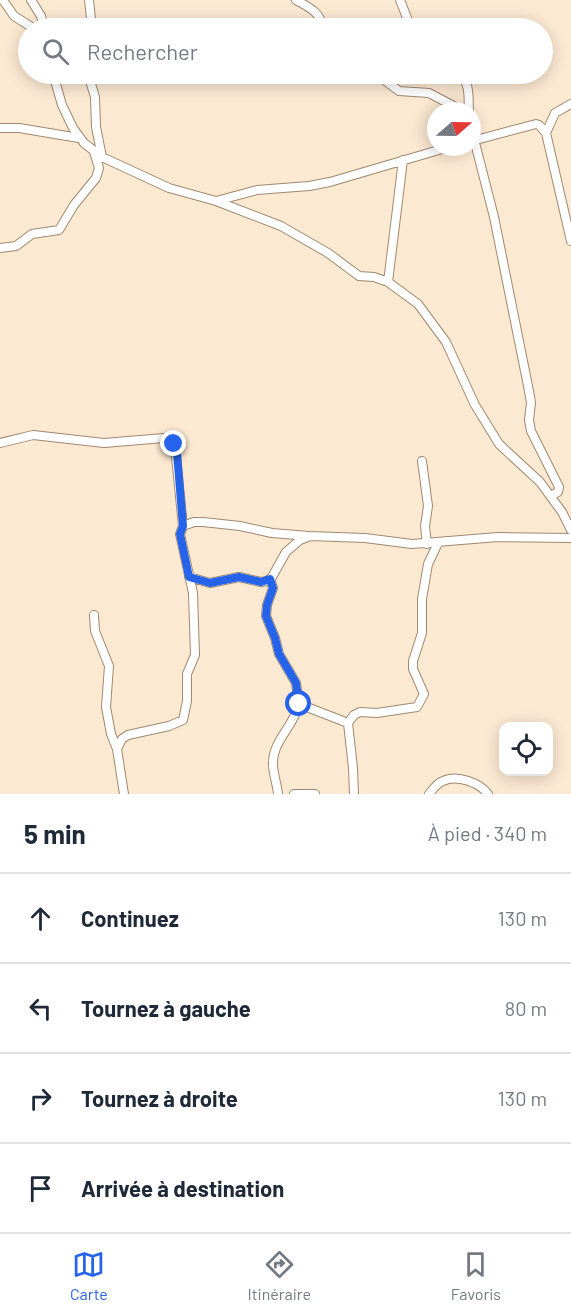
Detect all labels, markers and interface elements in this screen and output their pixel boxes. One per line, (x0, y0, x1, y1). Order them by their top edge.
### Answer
search box (18, 18, 553, 84)
icon: search (39, 35, 72, 68)
text: Rechercher (87, 38, 198, 64)
north arrow (427, 102, 481, 156)
route end (160, 430, 186, 456)
route start (285, 690, 311, 716)
map controls (499, 722, 553, 776)
button: locate (499, 722, 553, 776)
text: 5 min (24, 818, 86, 849)
text: À pied · 340 m (428, 821, 547, 845)
icon: ahead (24, 902, 57, 935)
text: Continuez (81, 905, 179, 931)
text: 130 m (498, 906, 547, 930)
icon: left (24, 992, 57, 1025)
text: Tournez à gauche (81, 995, 251, 1021)
text: 80 m (505, 996, 547, 1020)
icon: right (24, 1082, 57, 1115)
text: Tournez à droite (81, 1085, 238, 1111)
text: 130 m (498, 1086, 547, 1110)
icon: arrive (24, 1172, 57, 1205)
text: Arrivée à destination (81, 1175, 284, 1201)
tab: Carte (70, 1248, 108, 1303)
tab: Itinéraire (248, 1248, 311, 1303)
tab: Favoris (451, 1248, 501, 1303)

